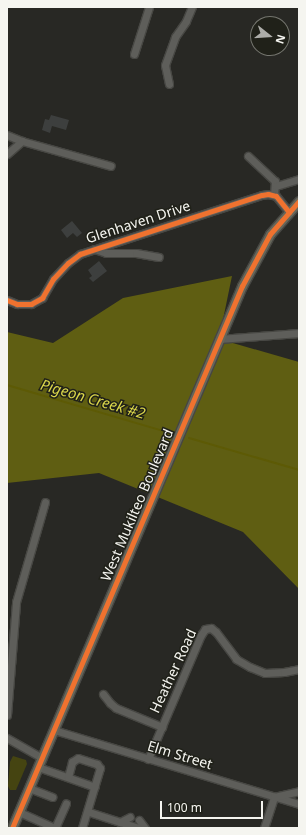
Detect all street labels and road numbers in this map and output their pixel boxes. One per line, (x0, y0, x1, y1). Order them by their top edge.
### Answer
street label: Glenhaven Drive (84, 197, 192, 247)
street label: West Mukilteo Boulevard (97, 426, 177, 584)
street label: Heather Road (146, 626, 200, 716)
street label: Elm Street (145, 737, 215, 773)

